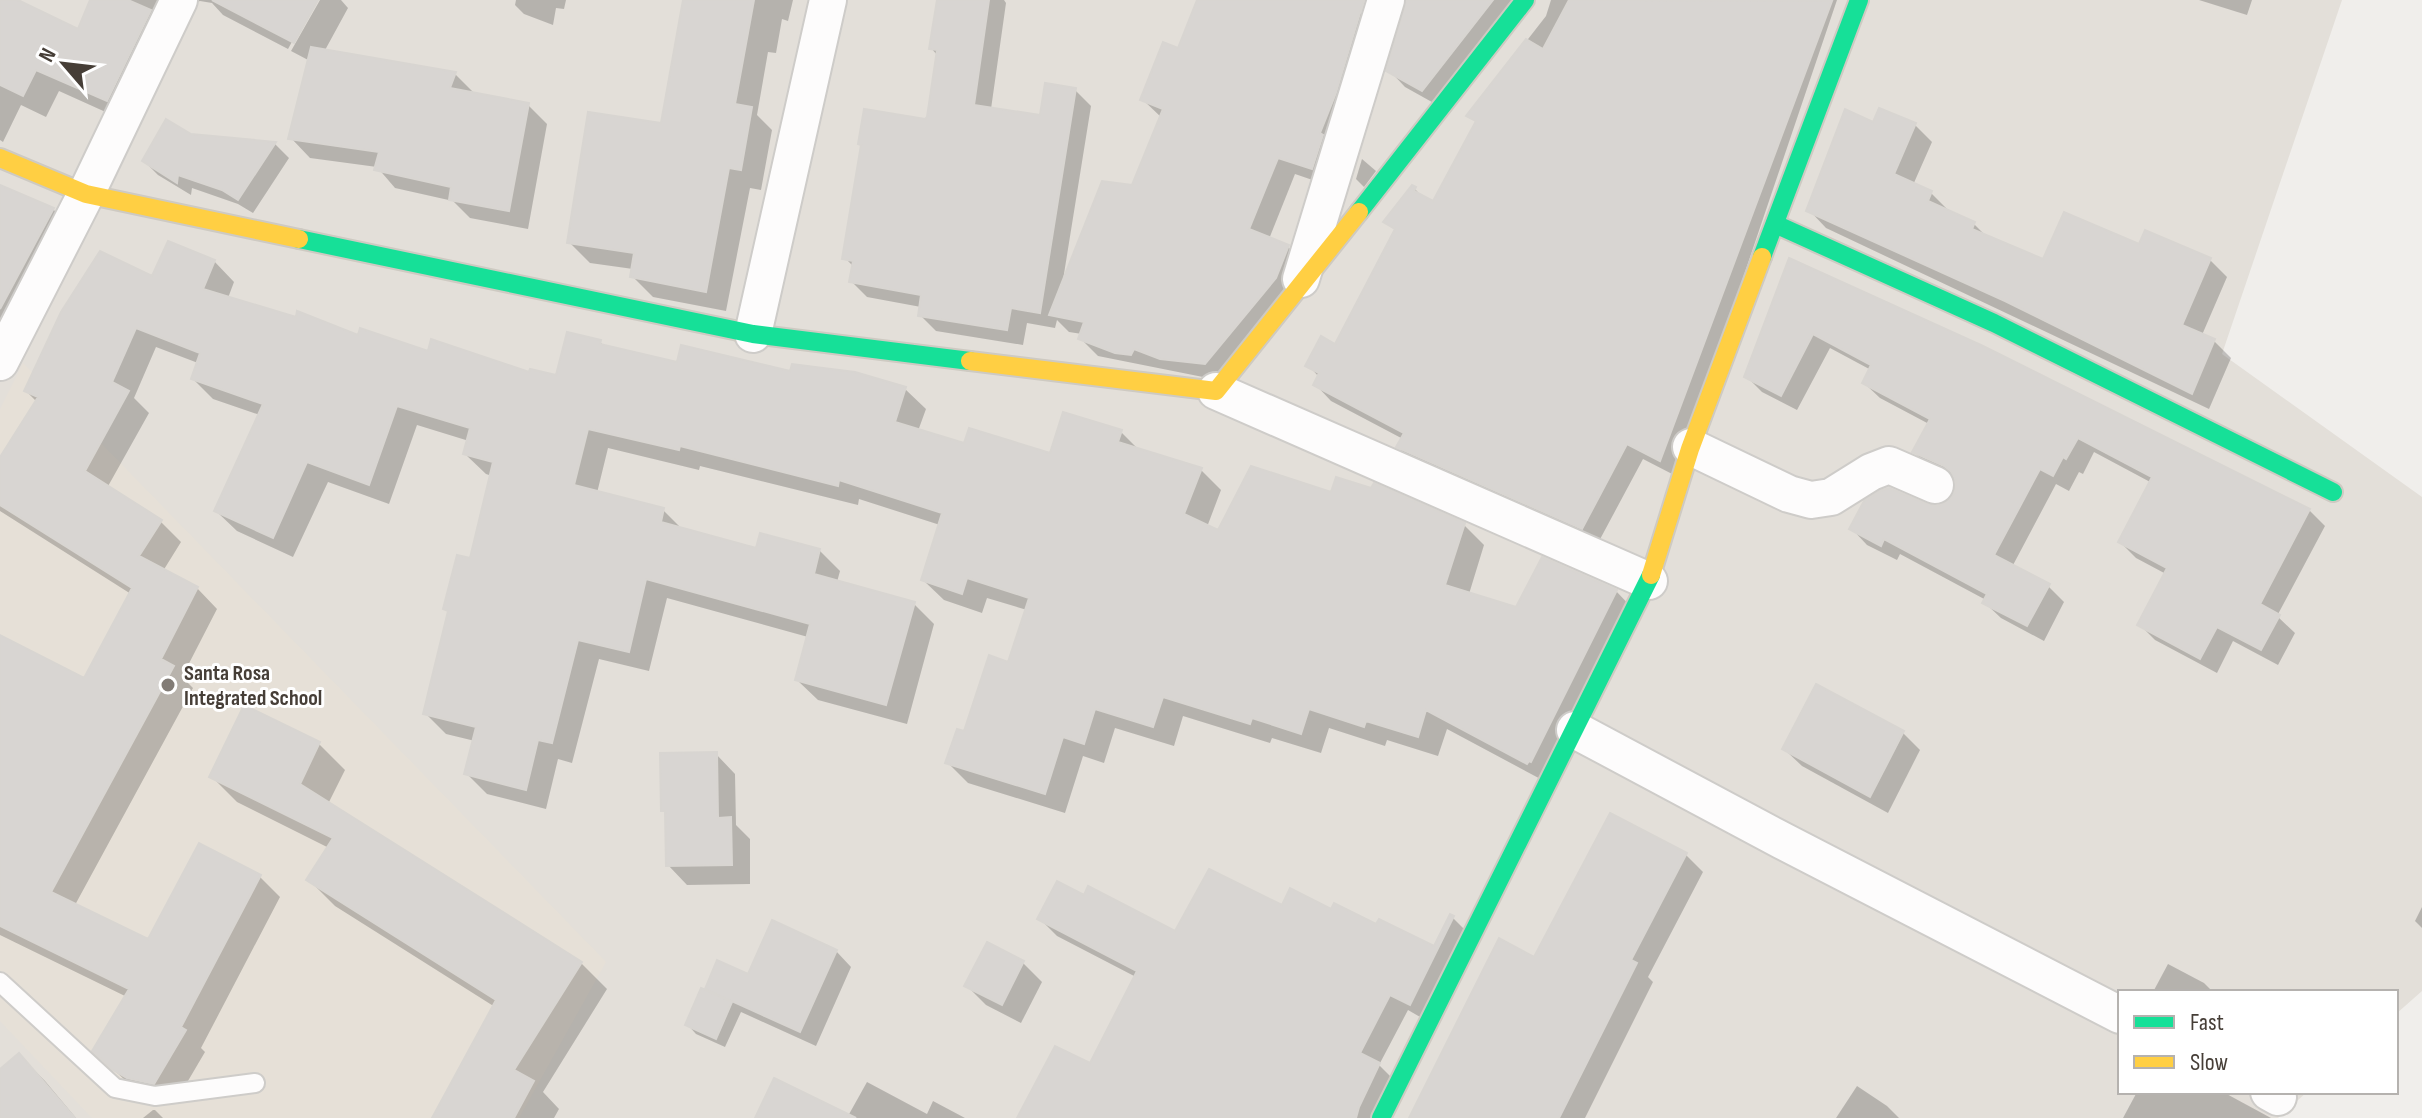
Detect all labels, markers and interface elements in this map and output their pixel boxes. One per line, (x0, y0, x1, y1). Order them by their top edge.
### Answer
north arrow (24, 24, 104, 104)
text: N (33, 44, 62, 67)
place label: Santa Rosa Integrated School (184, 660, 322, 712)
marker: Santa Rosa Integrated School (159, 676, 177, 694)
legend (2118, 990, 2398, 1094)
text: Fast (2190, 1008, 2224, 1037)
text: Slow (2190, 1048, 2228, 1077)

